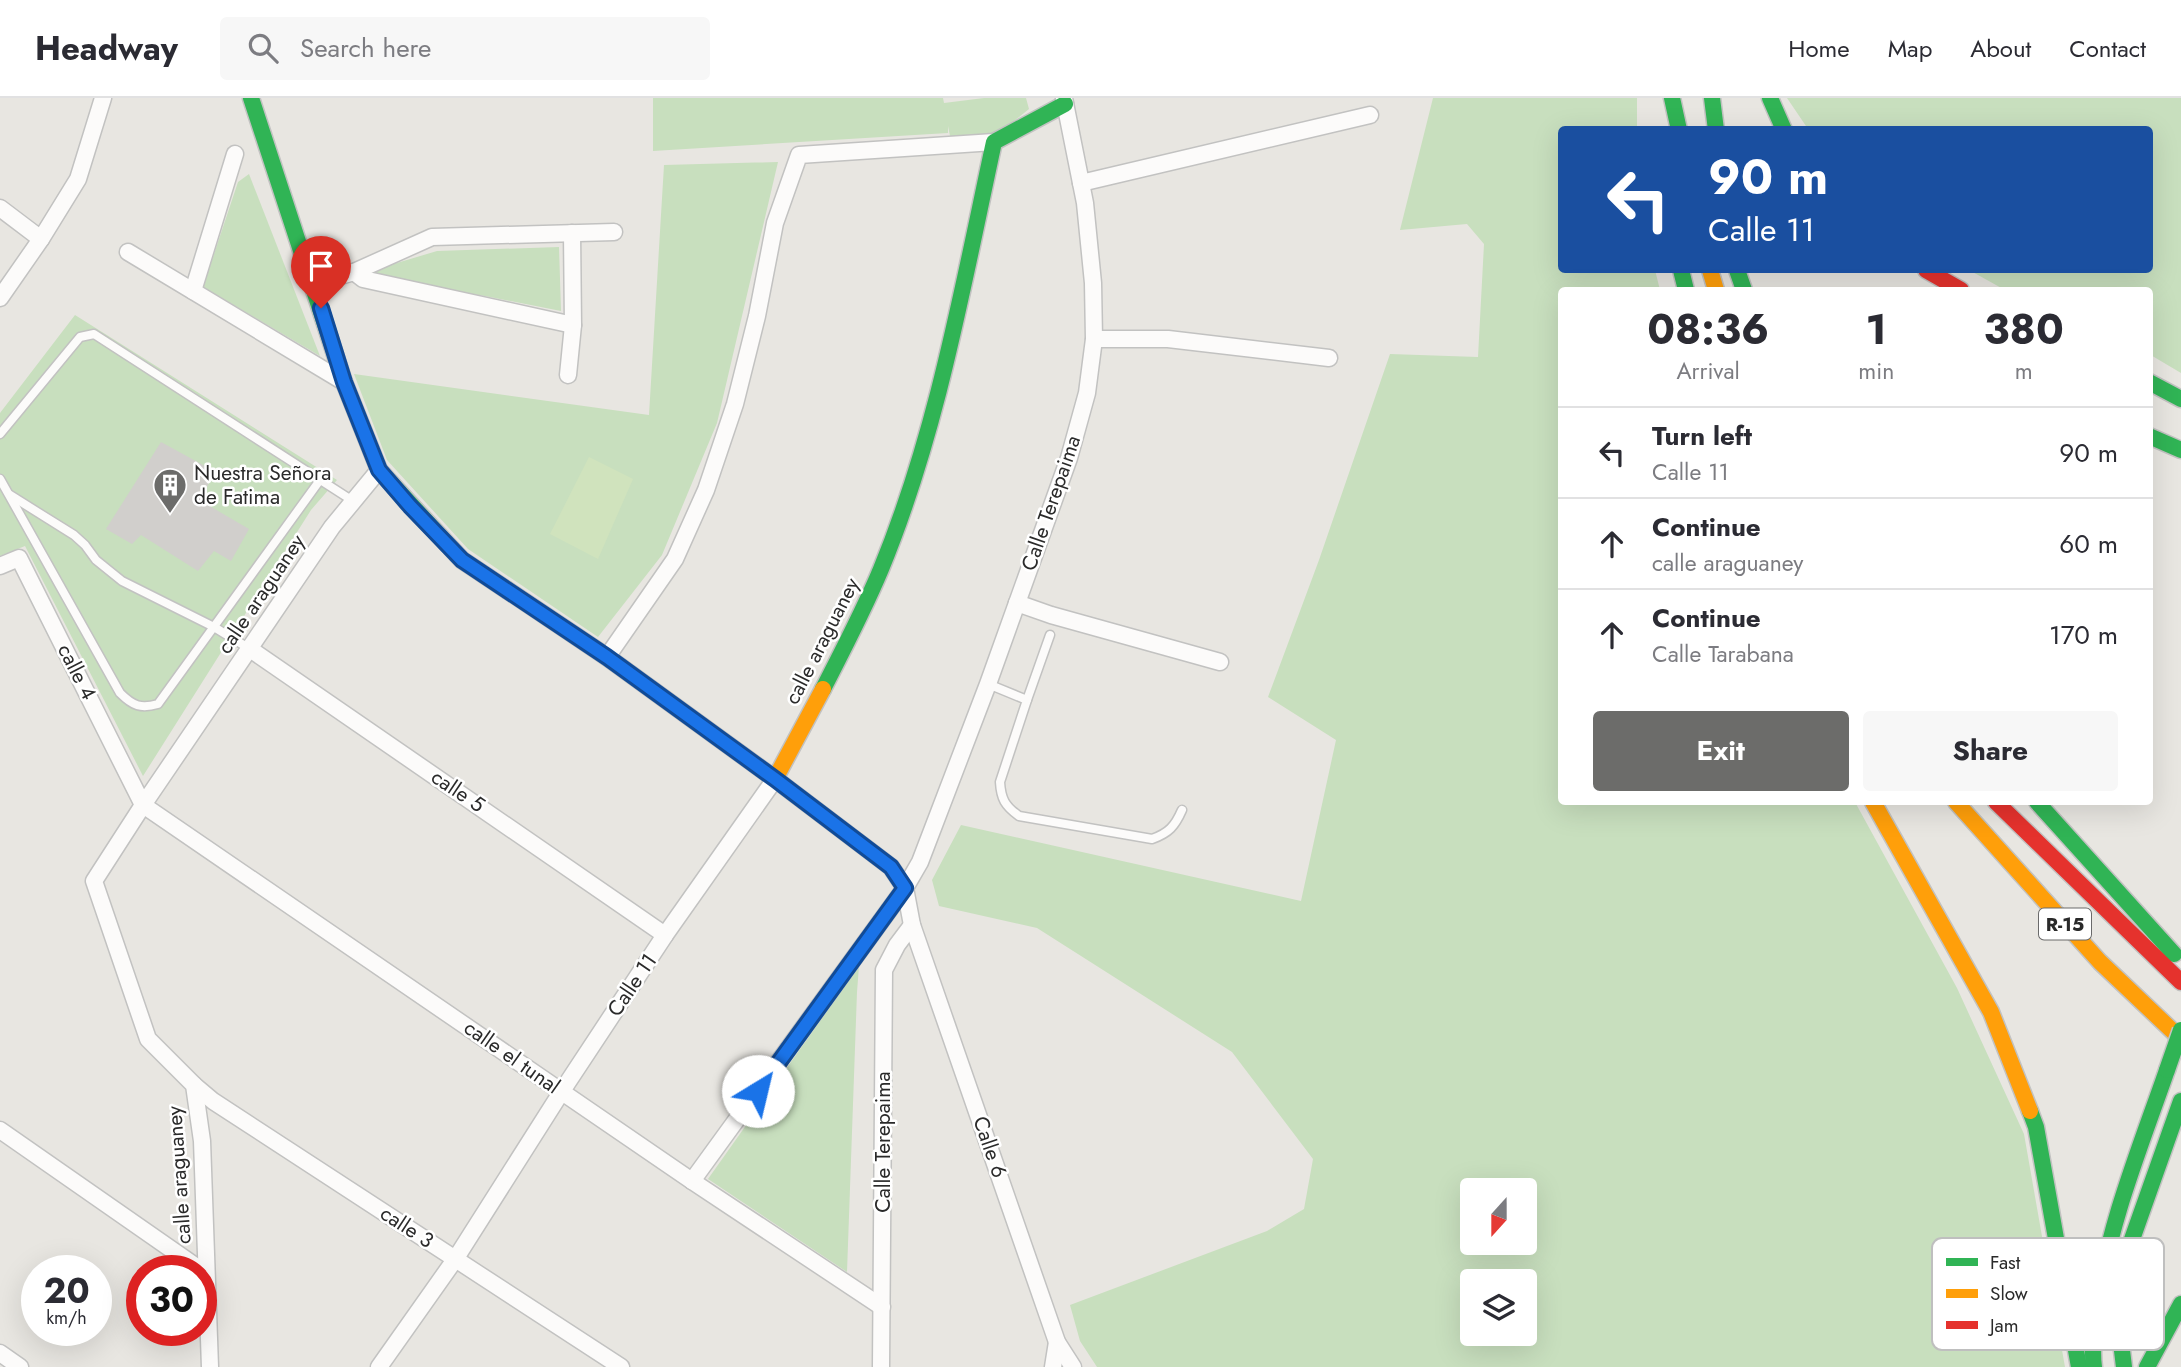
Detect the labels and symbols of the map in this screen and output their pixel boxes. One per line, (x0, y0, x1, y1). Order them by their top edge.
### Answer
pin (291, 236, 351, 308)
street label: Calle Terepaima (1014, 431, 1088, 575)
place label: Nuestra Señora de Fatima (194, 458, 331, 512)
building icon: Nuestra Señora de Fatima (151, 466, 189, 515)
street label: calle araguaney (210, 528, 312, 660)
street label: calle araguaney (777, 572, 867, 709)
street label: calle 4 (50, 639, 104, 705)
street label: calle 5 (425, 762, 491, 820)
road number: R-15 (2039, 908, 2091, 940)
street label: Calle 11 (600, 948, 664, 1022)
street label: calle el tunal (458, 1013, 566, 1101)
position arrow (721, 1054, 795, 1128)
street label: Calle Terepaima (868, 1071, 898, 1213)
street label: calle araguaney (159, 1104, 199, 1245)
street label: Calle 6 (966, 1112, 1014, 1182)
north arrow (1460, 1178, 1536, 1255)
street label: calle 3 (374, 1199, 440, 1255)
legend (1932, 1238, 2164, 1350)
text: Fast (1990, 1249, 2021, 1276)
speed limit sign: 30 (126, 1255, 217, 1346)
text: Slow (1990, 1280, 2028, 1307)
text: Jam (1987, 1312, 2019, 1339)

